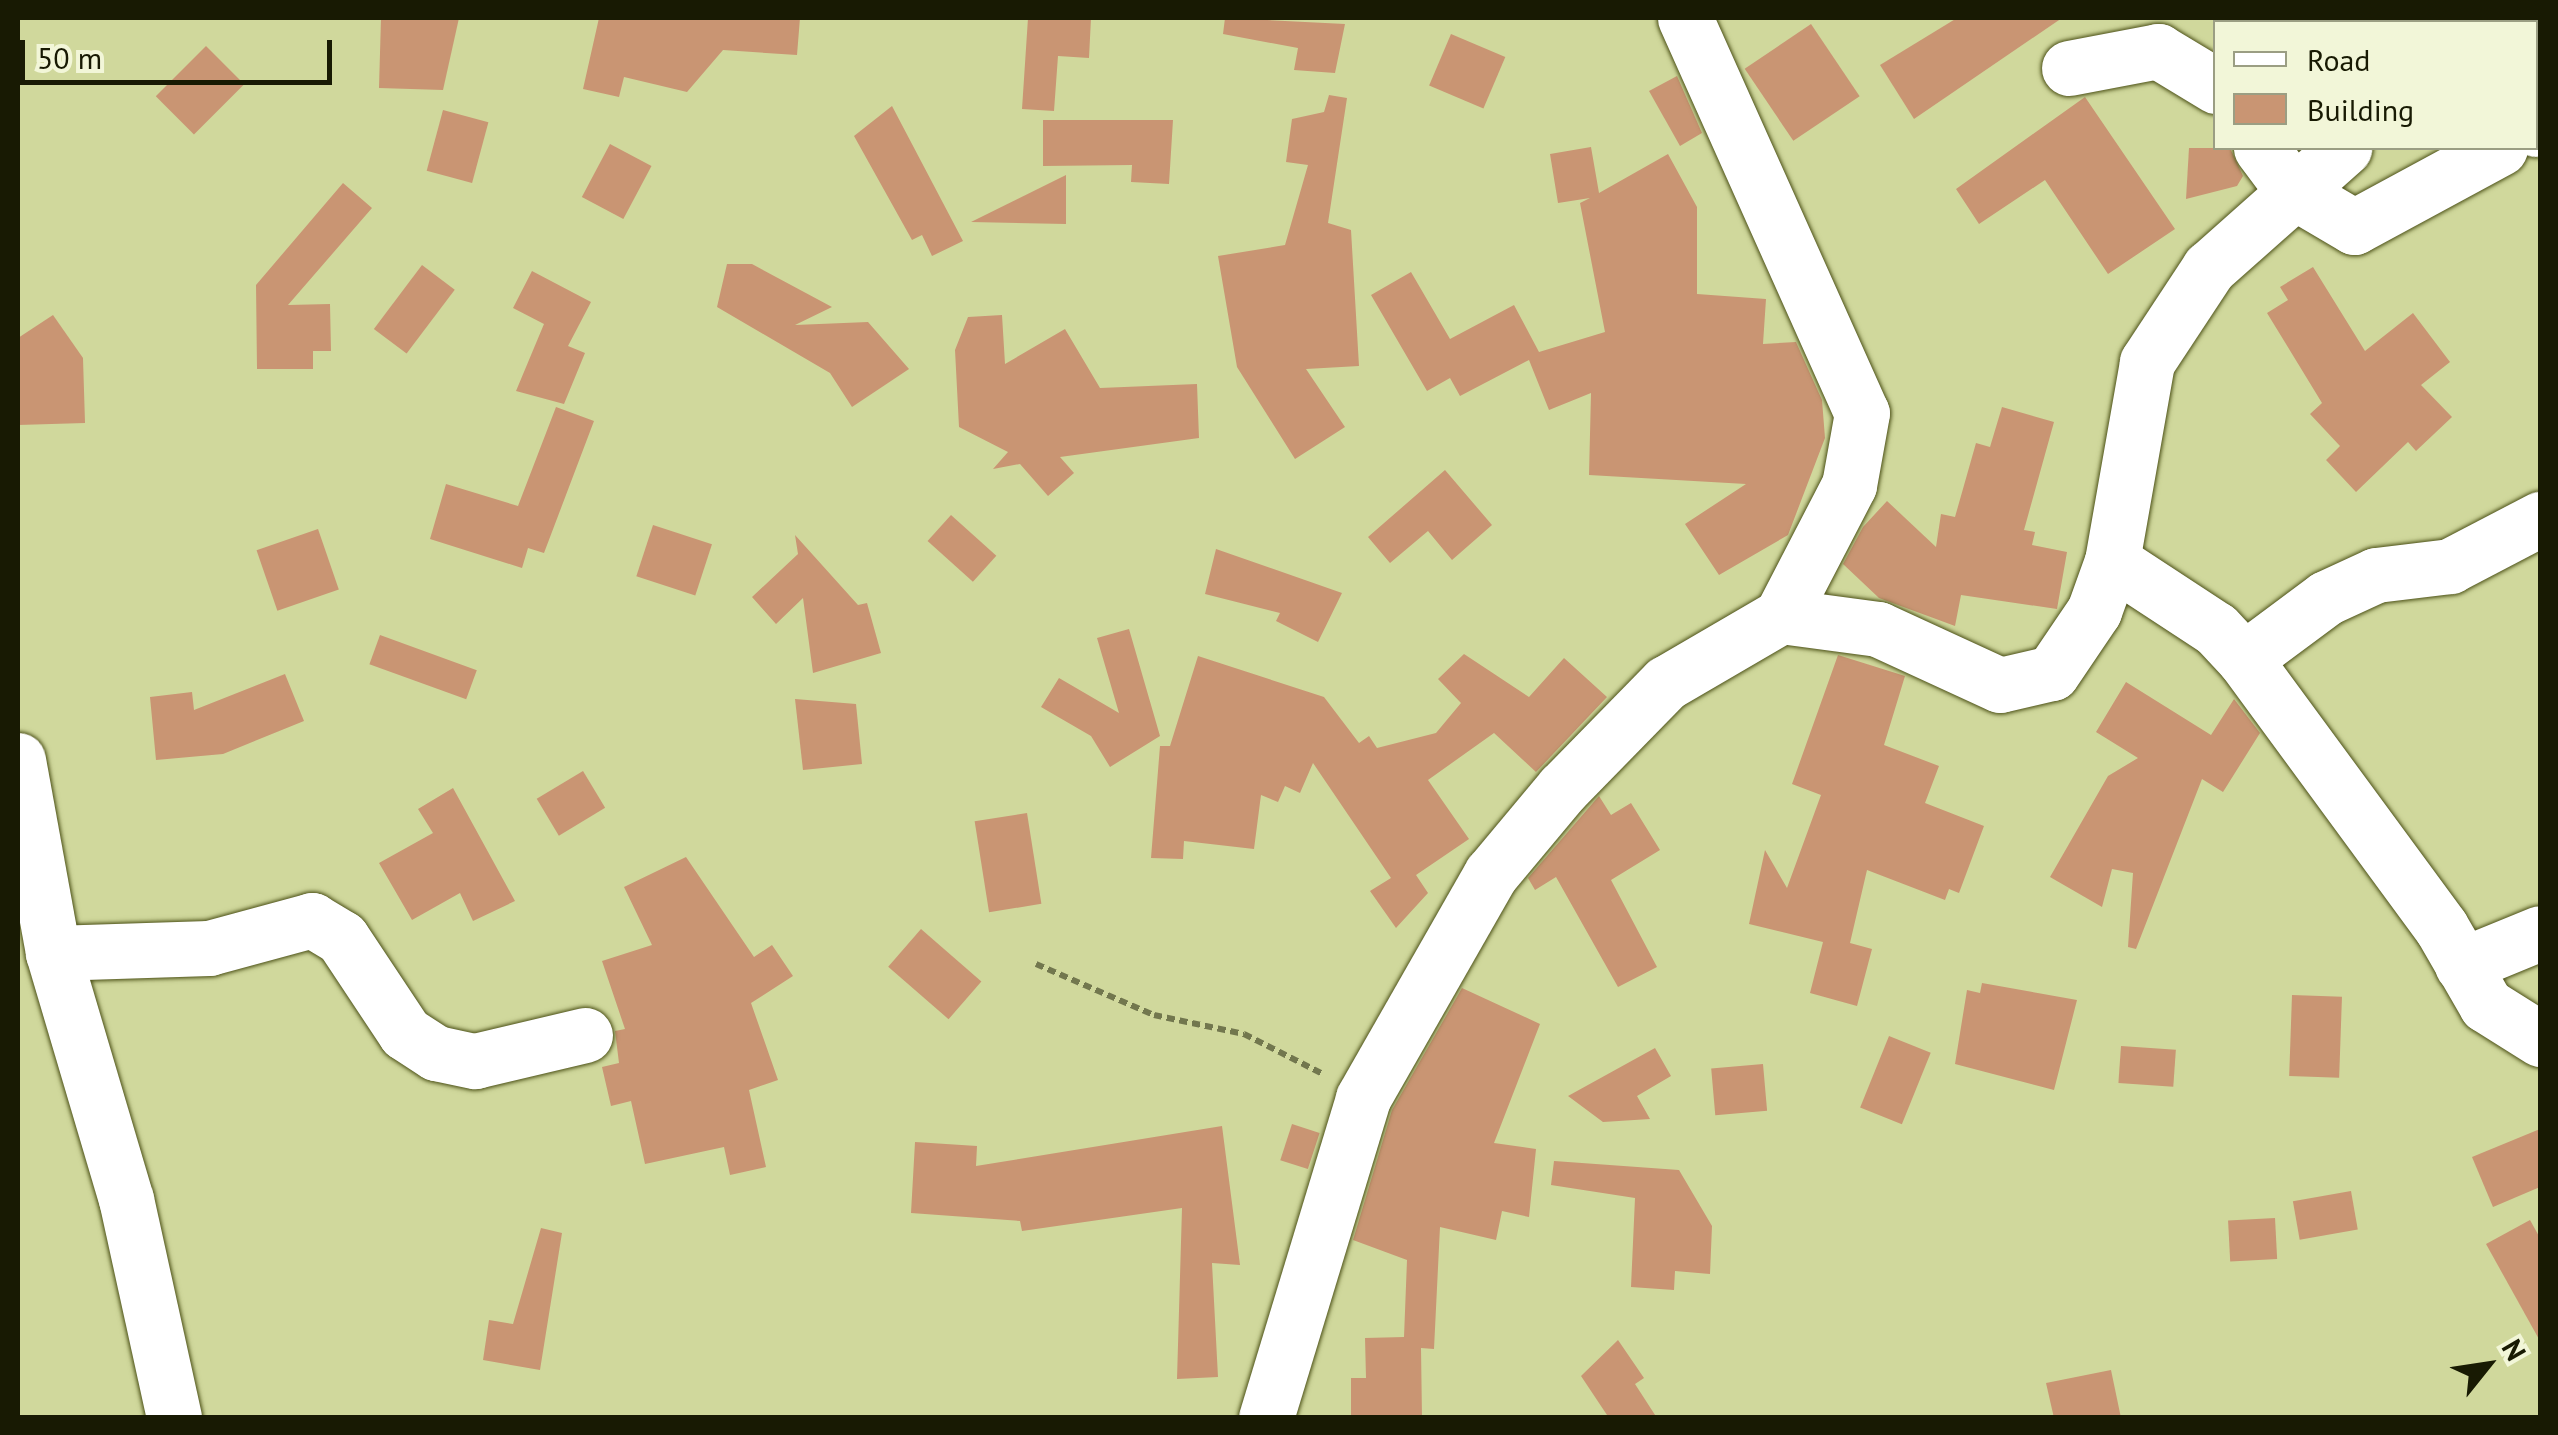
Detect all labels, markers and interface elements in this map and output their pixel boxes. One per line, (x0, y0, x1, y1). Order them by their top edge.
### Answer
scale bar (25, 20, 338, 82)
legend (2213, 20, 2538, 150)
text: 50 m (37, 38, 102, 77)
text: Road (2307, 40, 2371, 79)
text: Building (2307, 90, 2414, 129)
north arrow (2438, 1315, 2538, 1415)
text: N (2494, 1333, 2535, 1367)

